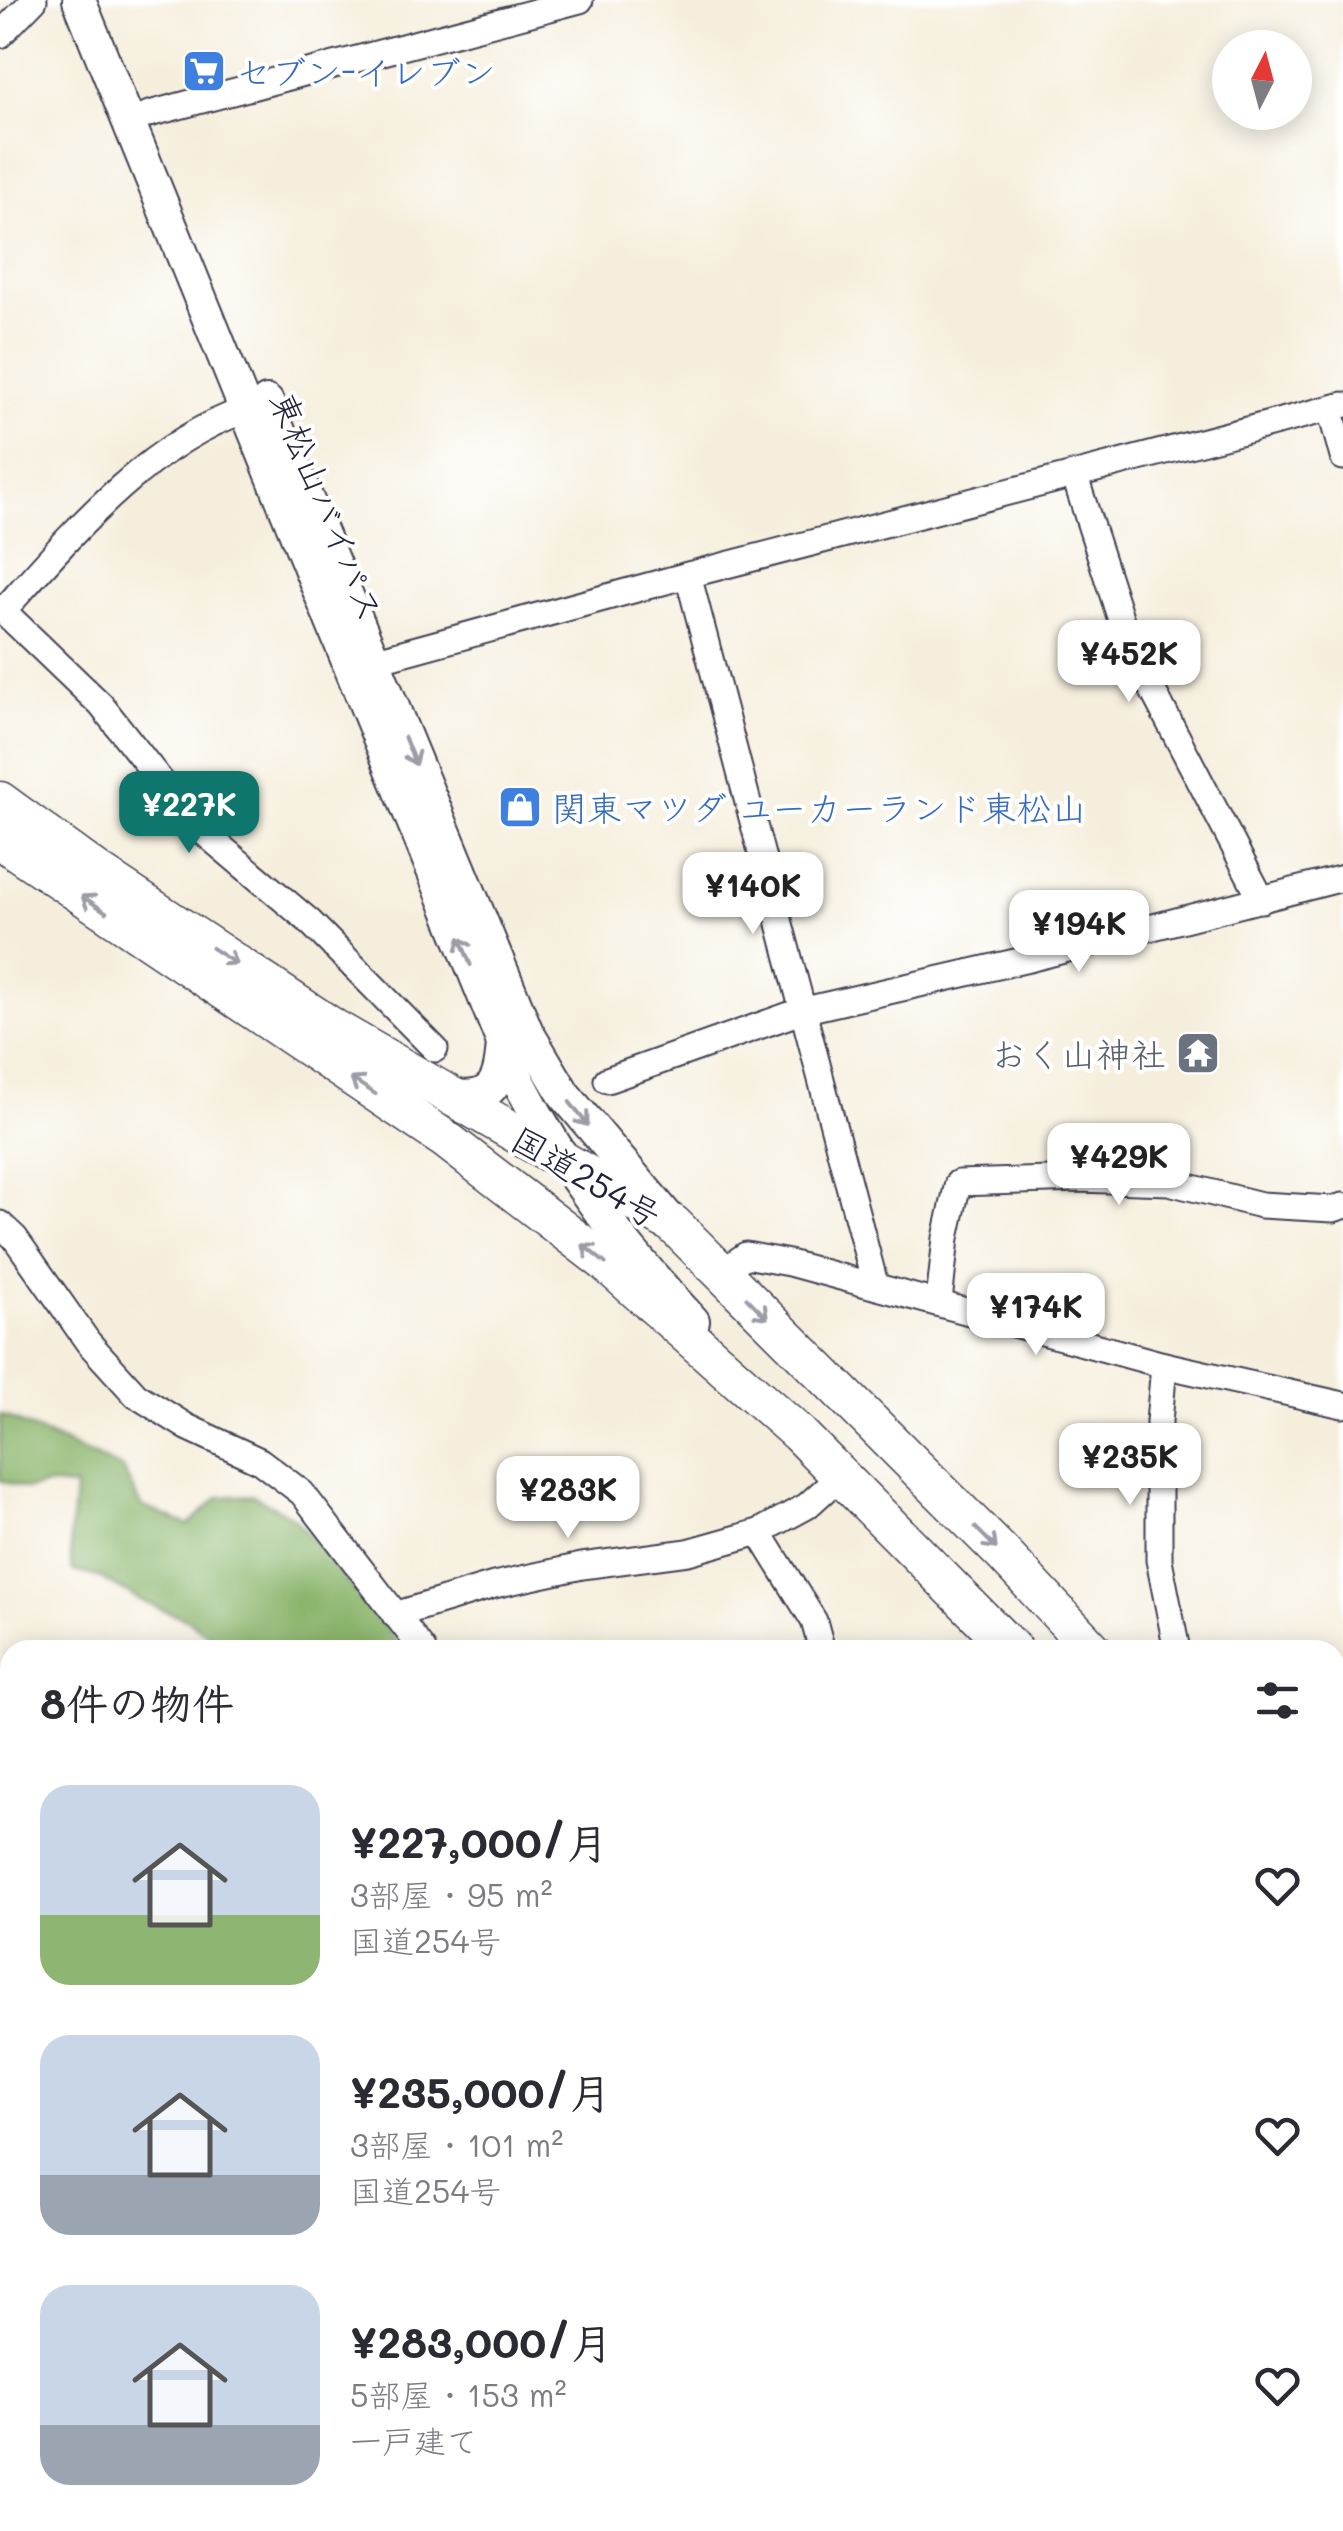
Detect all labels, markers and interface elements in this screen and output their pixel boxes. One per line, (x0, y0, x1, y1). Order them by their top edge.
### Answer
north arrow (1212, 30, 1312, 130)
map controls (1212, 30, 1312, 130)
supermarket icon: セブン-イレブン (181, 48, 227, 94)
place label: セブン-イレブン (236, 48, 496, 94)
street label: 東松山バイパス (261, 384, 395, 628)
pin: ¥452K (1059, 620, 1199, 705)
text: ¥452K (1080, 631, 1178, 673)
one-way arrow (402, 736, 420, 766)
pin: ¥227K (119, 771, 259, 856)
text: ¥227K (141, 782, 237, 824)
shop icon: 関東マツダ ユーカーランド東松山 (497, 784, 543, 830)
place label: 関東マツダ ユーカーランド東松山 (552, 784, 1087, 830)
pin: ¥140K (683, 852, 823, 937)
text: ¥140K (704, 863, 802, 905)
pin: ¥194K (1009, 890, 1149, 975)
one-way arrow (81, 894, 109, 915)
text: ¥194K (1031, 901, 1127, 943)
one-way arrow (455, 936, 473, 967)
one-way arrow (210, 945, 238, 966)
place label: おく山神社 (991, 1030, 1166, 1076)
temple icon: おく山神社 (1175, 1030, 1221, 1076)
one-way arrow (350, 1076, 378, 1097)
one-way arrow (569, 1100, 590, 1127)
street label: 国道254号 (504, 1115, 670, 1237)
pin: ¥429K (1049, 1123, 1189, 1208)
text: ¥429K (1069, 1134, 1169, 1176)
one-way arrow (582, 1243, 608, 1265)
pin: ¥174K (966, 1273, 1106, 1358)
text: ¥174K (989, 1284, 1083, 1326)
one-way arrow (744, 1296, 768, 1320)
pin: ¥235K (1060, 1423, 1200, 1508)
text: ¥235K (1081, 1434, 1179, 1476)
pin: ¥283K (498, 1456, 638, 1541)
text: ¥283K (519, 1467, 617, 1509)
one-way arrow (974, 1526, 998, 1550)
icon: filters (1250, 1673, 1305, 1728)
text: 8件の物件 (40, 1675, 234, 1730)
text: ¥227,000/月 (350, 1814, 608, 1869)
icon: home (120, 1825, 240, 1945)
icon: heart (1250, 1858, 1305, 1913)
text: 3部屋 · 95 m² (350, 1873, 553, 1915)
text: 国道254号 (350, 1919, 501, 1961)
text: ¥235,000/月 (350, 2064, 611, 2119)
icon: home (120, 2075, 240, 2195)
icon: heart (1250, 2108, 1305, 2163)
text: 3部屋 · 101 m² (350, 2123, 563, 2165)
text: 国道254号 (350, 2169, 501, 2211)
text: ¥283,000/月 (350, 2314, 613, 2369)
icon: home (120, 2325, 240, 2445)
icon: heart (1250, 2358, 1305, 2413)
text: 5部屋 · 153 m² (350, 2373, 567, 2415)
text: 一戸建て (350, 2419, 478, 2461)

